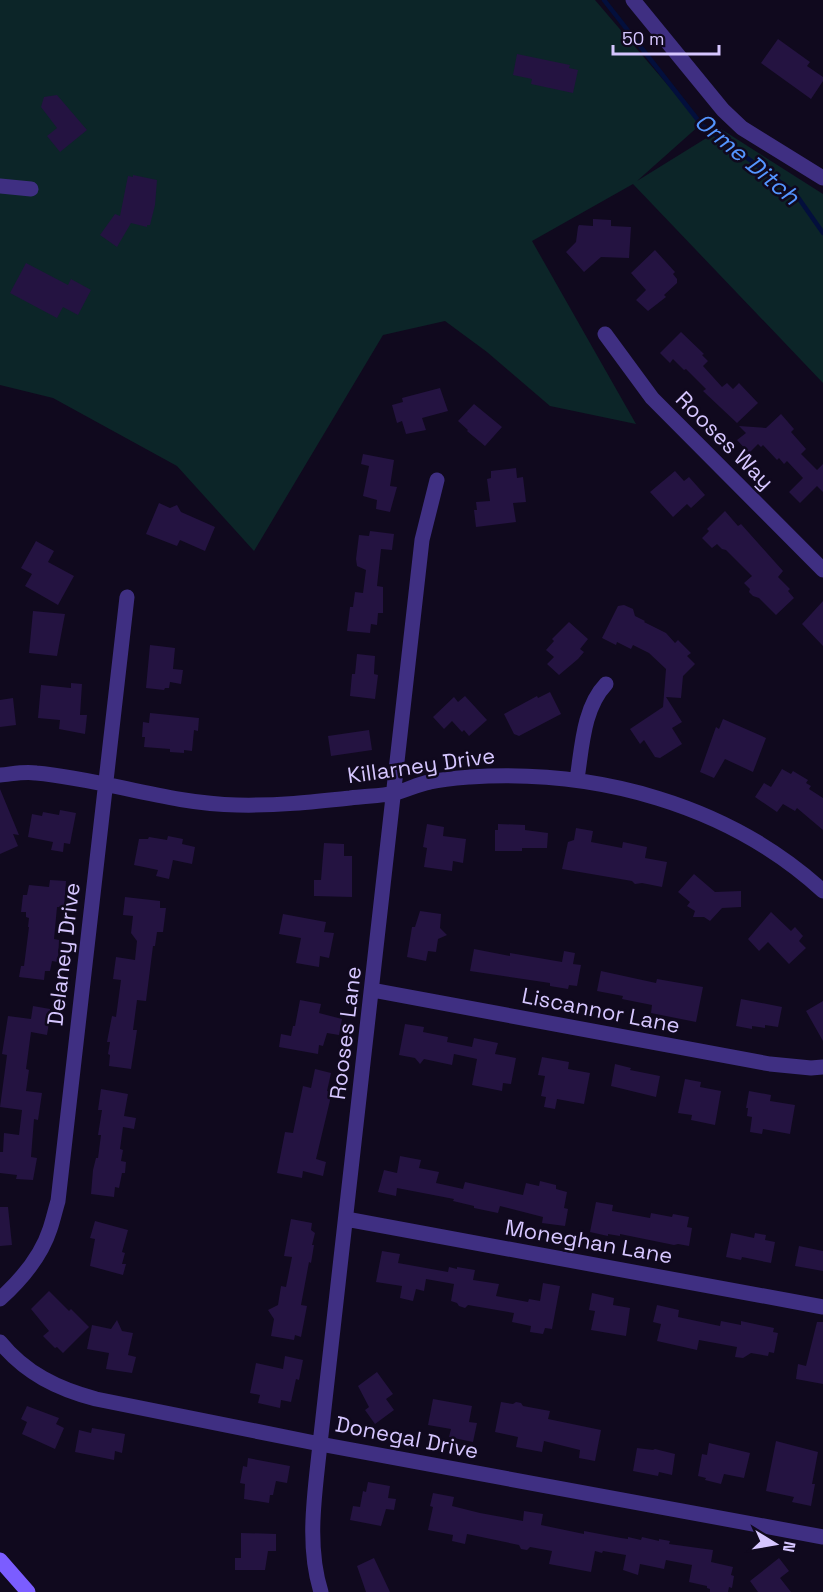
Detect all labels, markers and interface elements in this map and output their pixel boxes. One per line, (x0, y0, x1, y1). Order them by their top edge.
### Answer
scale bar (613, 18, 720, 56)
text: 50 m (622, 27, 664, 50)
water label: Orme Ditch (688, 106, 807, 212)
street label: Rooses Way (670, 385, 780, 495)
street label: Killarney Drive (345, 741, 497, 789)
street label: Delaney Drive (40, 881, 86, 1027)
street label: Rooses Lane (323, 965, 367, 1101)
street label: Liscannor Lane (520, 981, 682, 1039)
street label: Moneghan Lane (503, 1212, 675, 1270)
street label: Donegal Drive (333, 1409, 481, 1465)
north arrow (745, 1514, 805, 1574)
text: N (778, 1539, 801, 1554)

